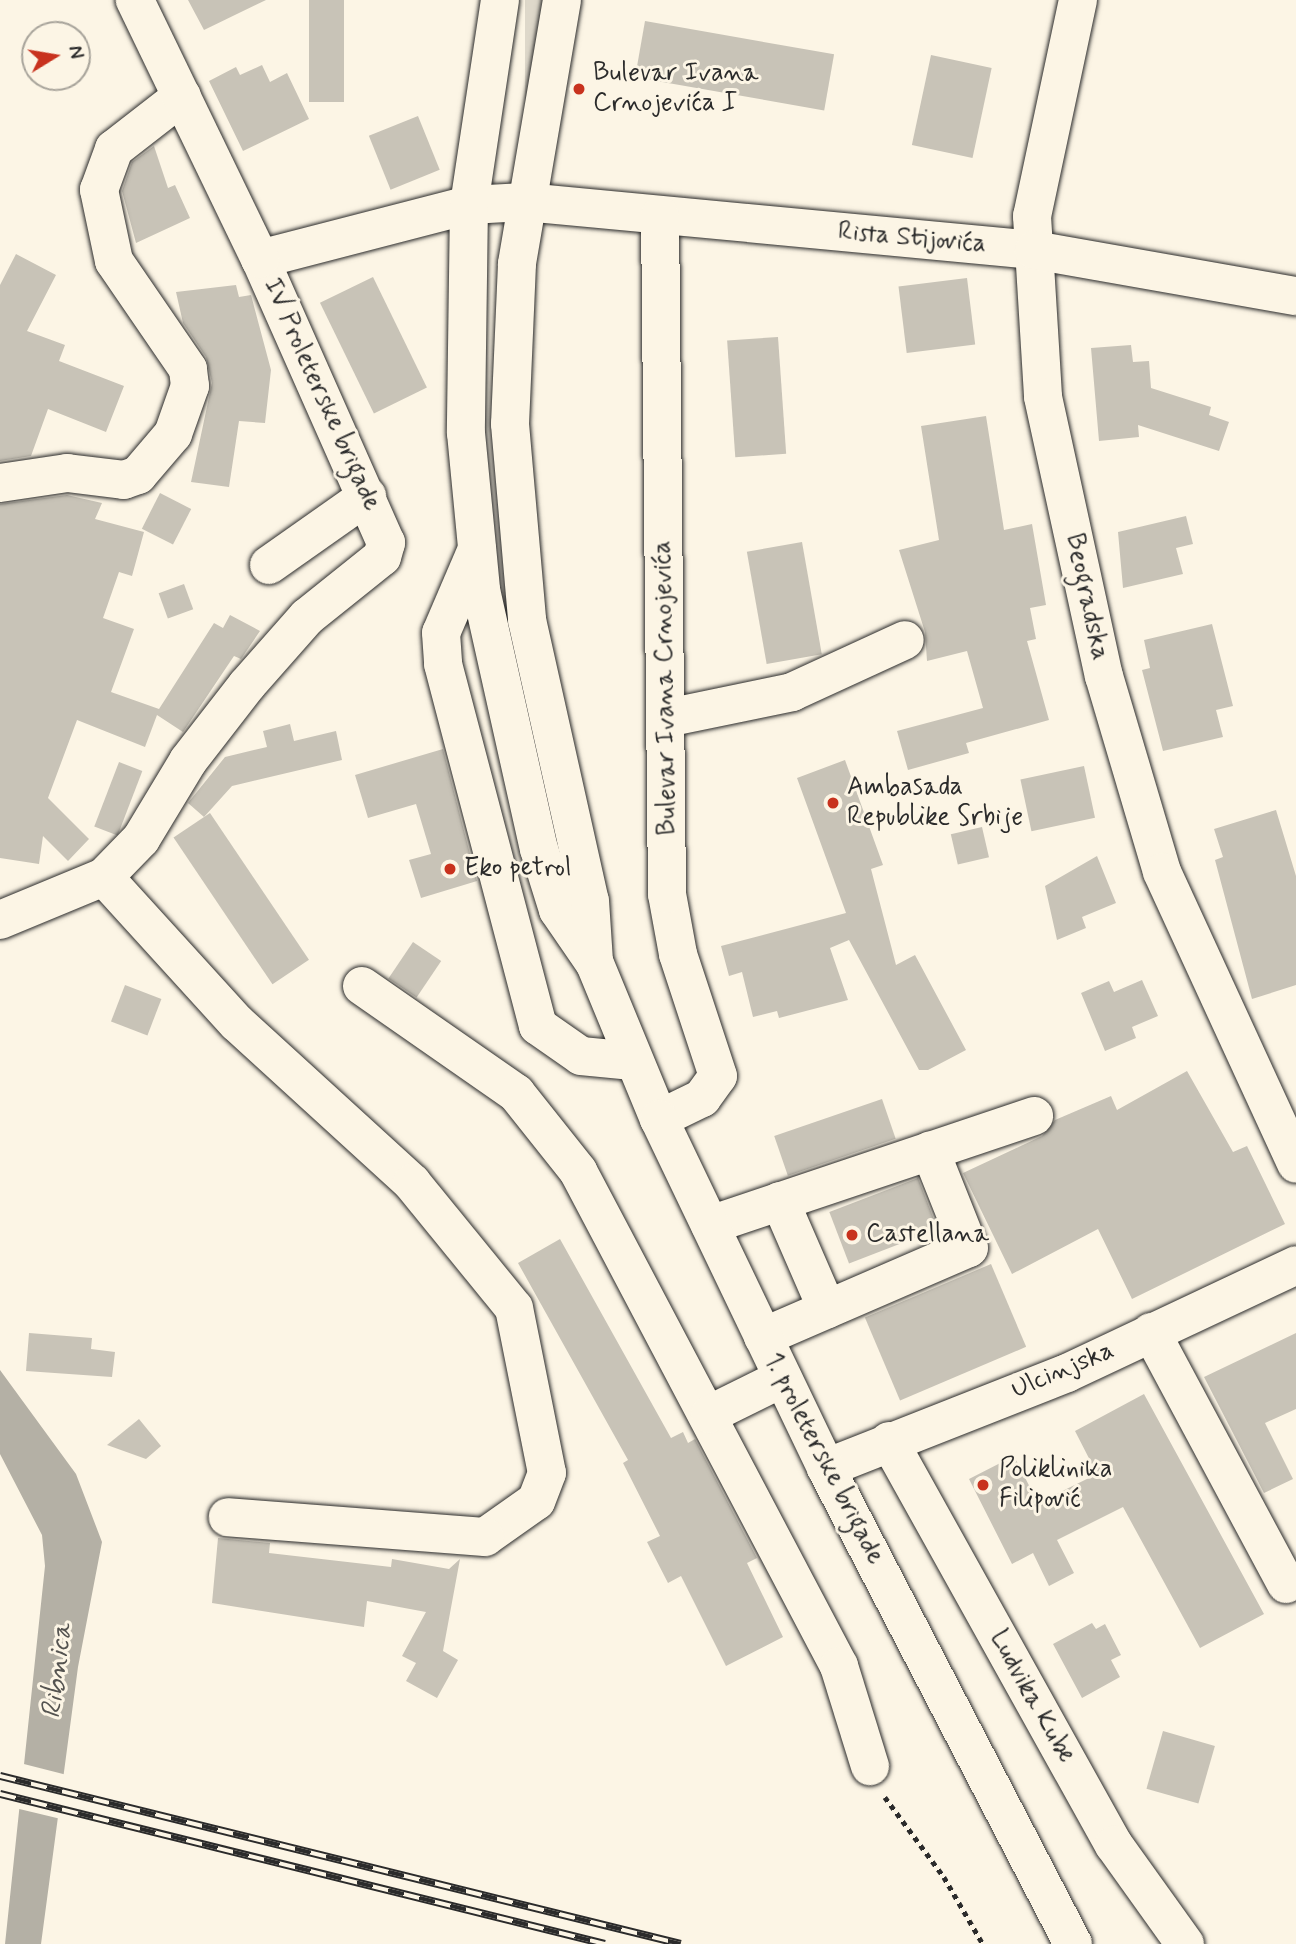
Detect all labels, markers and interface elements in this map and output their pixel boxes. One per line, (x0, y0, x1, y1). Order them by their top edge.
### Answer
north arrow (21, 21, 91, 91)
text: N (62, 44, 89, 61)
place label: Bulevar Ivana Crnojevića I (593, 58, 752, 119)
marker: Bulevar Ivana Crnojevića I (571, 81, 587, 97)
street label: Rista Stijovića (836, 217, 988, 261)
street label: IV Proleterske brigade (256, 274, 386, 516)
street label: Beogradska (1057, 531, 1115, 663)
street label: Bulevar Ivana Crnojevića (648, 543, 684, 833)
place label: Ambasada Republike Srbije (847, 772, 1023, 834)
marker: Ambasada Republike Srbije (825, 795, 841, 811)
place label: Eko petrol (464, 853, 569, 885)
marker: Eko petrol (442, 861, 458, 877)
place label: Castellana (866, 1219, 989, 1251)
marker: Castellana (844, 1227, 860, 1243)
street label: Ulcinjska (1007, 1335, 1119, 1407)
street label: 1. proleterske brigade (756, 1348, 890, 1570)
place label: Poliklinika Filipović (999, 1454, 1112, 1516)
marker: Poliklinika Filipović (973, 1475, 993, 1495)
water label: Ribnica (36, 1622, 80, 1720)
street label: Ludvika Kube (982, 1625, 1080, 1769)

